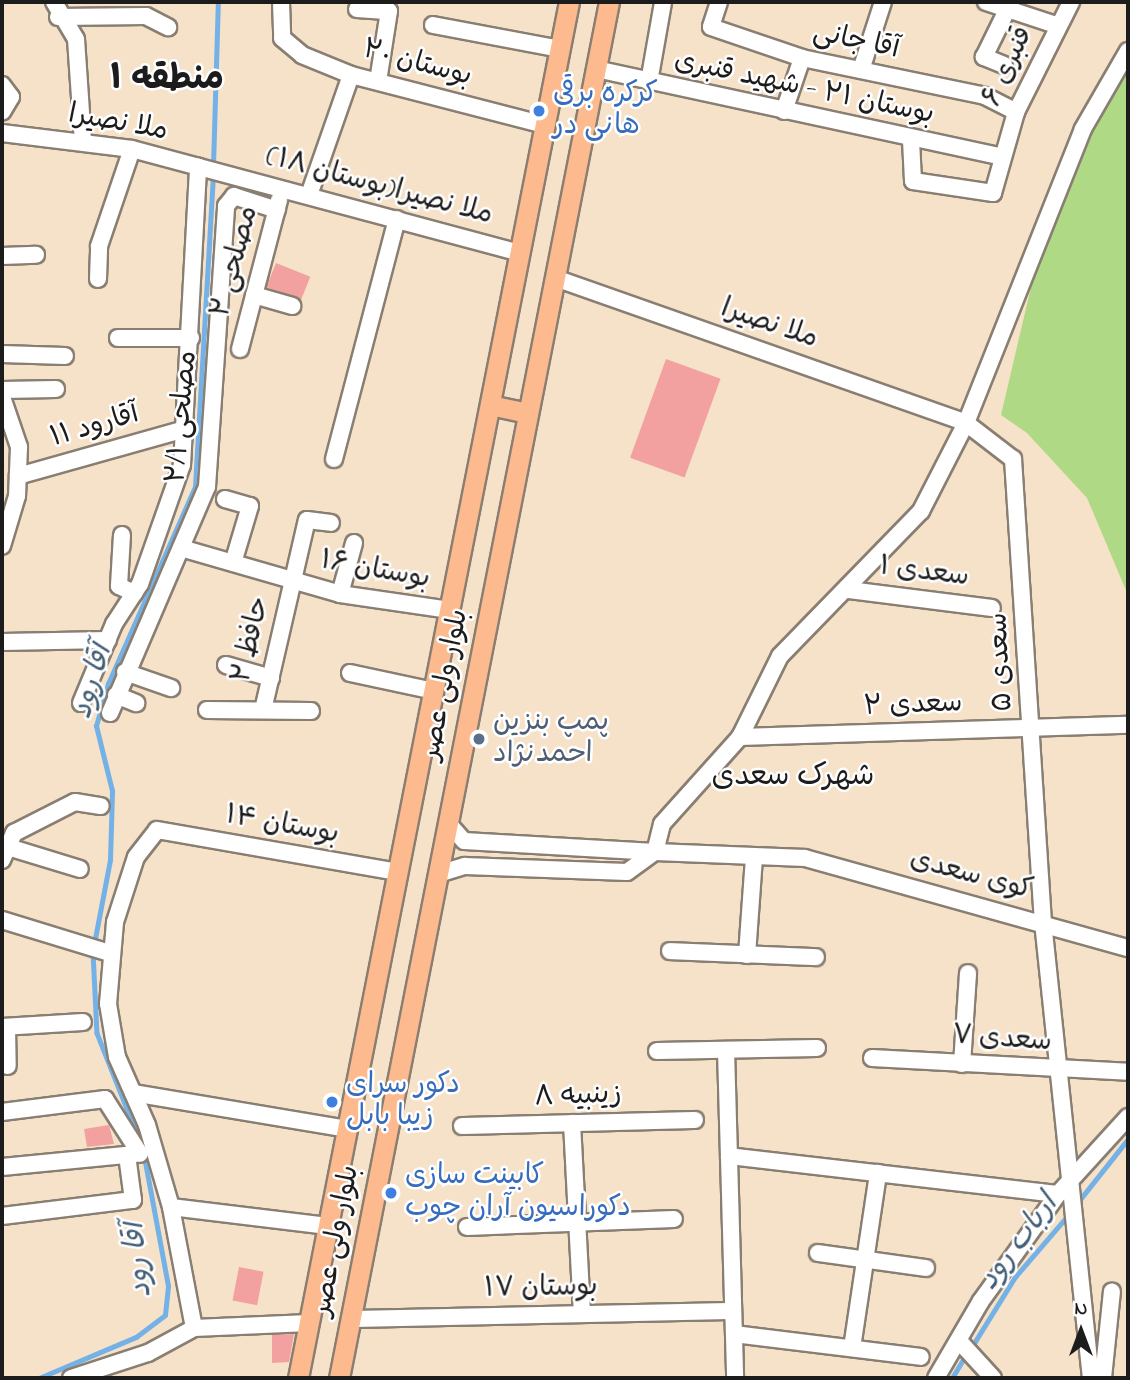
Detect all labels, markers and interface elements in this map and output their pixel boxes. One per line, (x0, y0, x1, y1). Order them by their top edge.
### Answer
street label: آقا جانی (810, 16, 902, 68)
street label: قنبری ۶ (977, 22, 1041, 112)
street label: بوستان ۲۰ (359, 33, 475, 95)
street label: بوستان ۲۱ - شهید قنبری (671, 45, 937, 133)
district label: منطقه ۱ (110, 59, 224, 101)
place label: کرکره برقی هانی در (553, 78, 658, 144)
street label: ملا نصیرا (66, 99, 170, 149)
marker: کرکره برقی هانی در (531, 103, 547, 119)
street label: ملا نصیرا(بوستان ۱۸) (262, 141, 496, 233)
street label: مصلحی ۲ (205, 203, 267, 321)
street label: ملا نصیرا (716, 293, 822, 357)
street label: مصلحی ۲/۱ (160, 349, 206, 485)
street label: آقارود ۱۱ (47, 398, 143, 456)
street label: بوستان ۱۶ (318, 545, 432, 597)
street label: سعدی ۱ (877, 551, 971, 595)
street label: حافظ ۲ (226, 594, 278, 686)
street label: بلوار ولی عصر (415, 607, 477, 763)
street label: سعدی ۵ (983, 612, 1021, 712)
water label: آقا رود (65, 641, 121, 723)
street label: سعدی ۲ (863, 687, 963, 725)
place label: پمپ بنزین احمدنژاد (493, 706, 609, 772)
marker: پمپ بنزین احمدنژاد (471, 731, 487, 747)
district label: شهرک سعدی (711, 759, 875, 795)
street label: بوستان ۱۴ (223, 800, 341, 852)
street label: کوی سعدی (906, 843, 1036, 909)
street label: سعدی ۷ (951, 1020, 1053, 1060)
place label: دکور سرای زیبا بابل (346, 1069, 460, 1135)
street label: زینبیه ۸ (534, 1079, 622, 1115)
marker: دکور سرای زیبا بابل (324, 1094, 340, 1110)
place label: کابینت سازی دکوراسیون آران چوب (405, 1160, 631, 1226)
street label: بلوار ولی عصر (306, 1163, 368, 1319)
marker: کابینت سازی دکوراسیون آران چوب (383, 1185, 399, 1201)
water label: ارباب رود (972, 1188, 1066, 1298)
water label: آقا رود (117, 1221, 161, 1299)
street label: بوستان ۱۷ (484, 1271, 598, 1307)
north arrow (1046, 1296, 1116, 1366)
text: N (1075, 1296, 1087, 1323)

